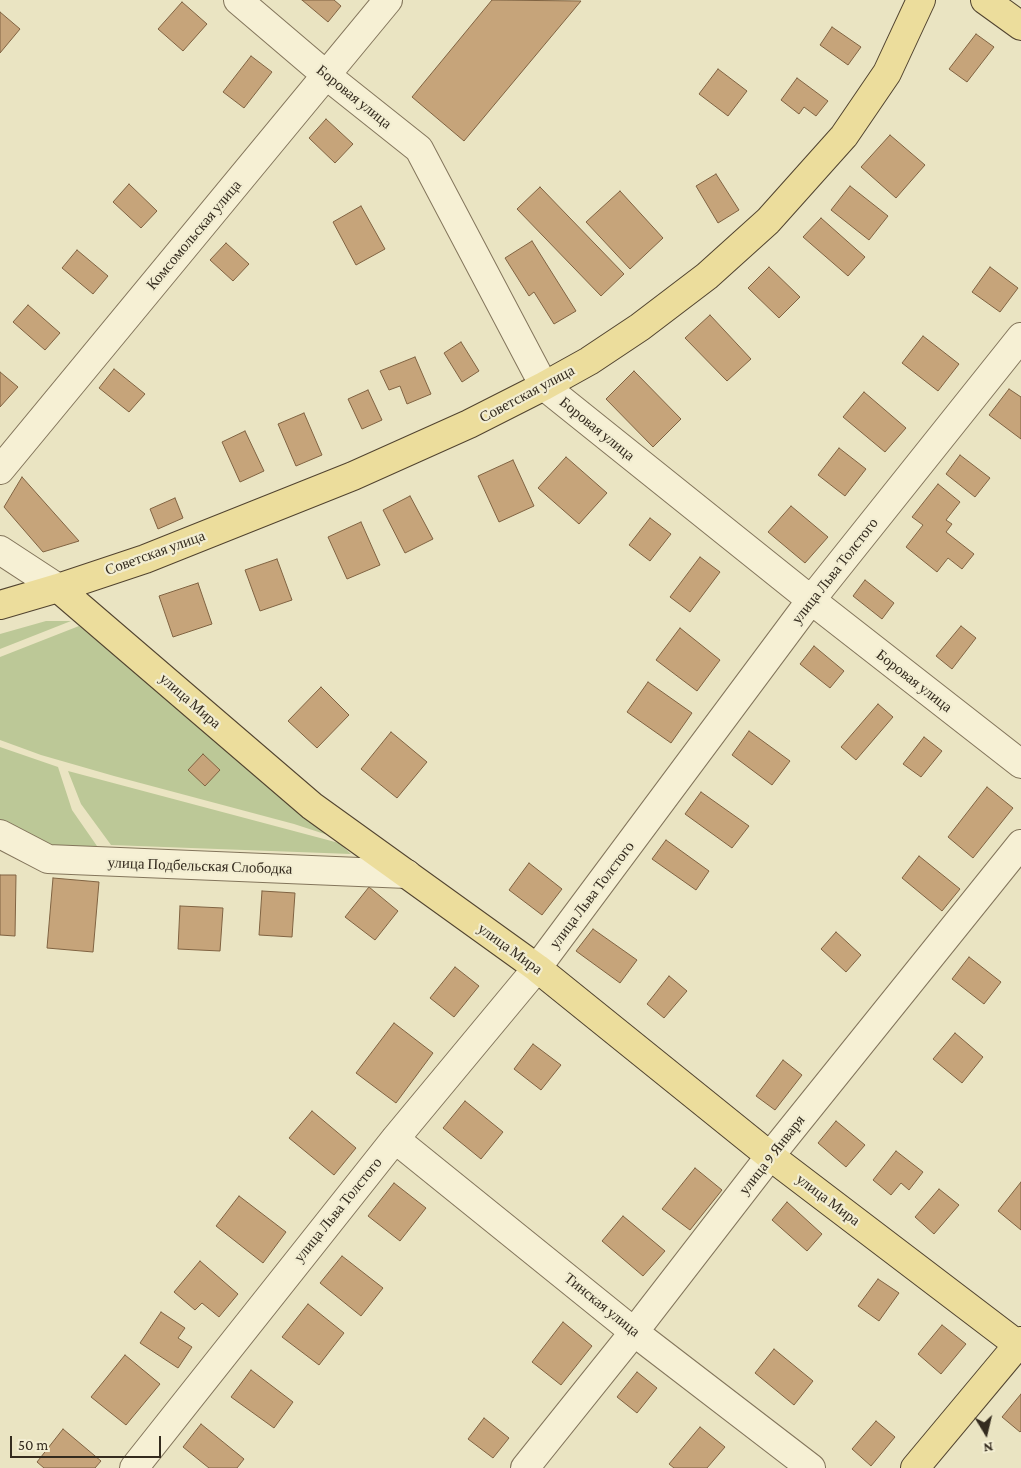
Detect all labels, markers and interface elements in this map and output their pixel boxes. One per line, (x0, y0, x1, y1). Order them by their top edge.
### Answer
street label: Боровая улица (313, 61, 395, 133)
street label: Комсомольская улица (143, 176, 245, 294)
street label: Советская улица (476, 361, 578, 427)
street label: Боровая улица (556, 393, 638, 465)
street label: улица Льва Толстого (788, 514, 882, 628)
street label: Советская улица (103, 527, 207, 579)
street label: Боровая улица (872, 646, 956, 716)
street label: улица Мира (156, 669, 224, 733)
street label: улица Льва Толстого (546, 838, 638, 952)
street label: улица Подбельская Слободка (107, 854, 293, 878)
street label: улица Мира (474, 920, 546, 978)
street label: улица 9 Января (735, 1112, 809, 1198)
street label: улица Льва Толстого (290, 1154, 386, 1266)
street label: улица Мира (792, 1170, 864, 1230)
street label: Тинская улица (561, 1269, 643, 1341)
north arrow (961, 1408, 1011, 1458)
scale bar (12, 1426, 164, 1458)
text: 50 m (18, 1437, 48, 1453)
text: N (982, 1439, 994, 1456)

